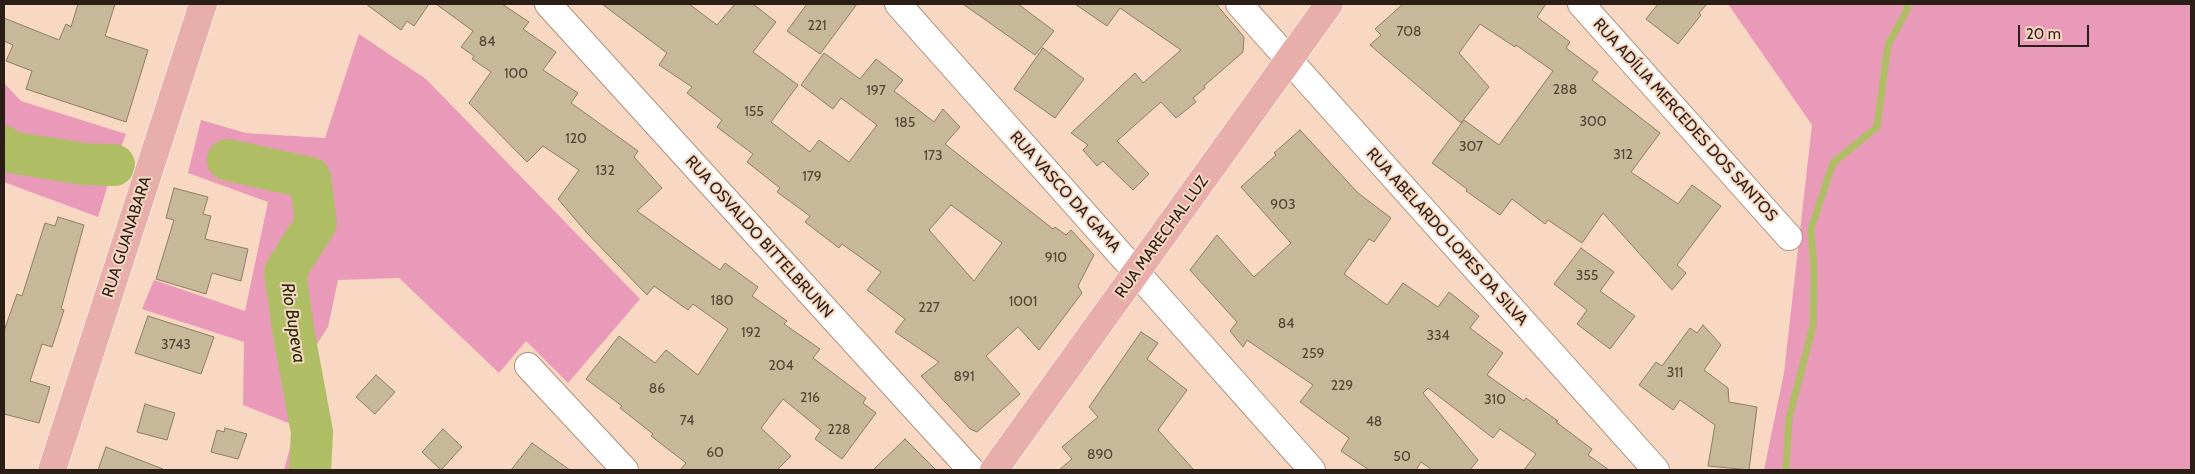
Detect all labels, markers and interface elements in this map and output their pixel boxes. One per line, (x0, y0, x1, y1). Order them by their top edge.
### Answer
street label: RUA ADÍLIA MERCEDES DOS SANTOS (1589, 15, 1781, 225)
scale bar (2020, 15, 2091, 47)
house number: 221 (807, 18, 827, 34)
house number: 708 (1396, 24, 1422, 40)
text: 20 m (2026, 25, 2061, 43)
house number: 84 (479, 34, 495, 50)
house number: 100 (504, 66, 528, 82)
house number: 288 (1553, 82, 1577, 98)
house number: 197 (866, 83, 886, 99)
house number: 155 (744, 104, 764, 120)
house number: 300 (1579, 114, 1607, 130)
house number: 185 (895, 115, 915, 131)
street label: RUA VASCO DA GAMA (1006, 127, 1124, 257)
house number: 120 (565, 131, 587, 147)
house number: 307 (1459, 139, 1483, 155)
street label: RUA ABELARDO LOPES DA SILVA (1362, 144, 1532, 330)
house number: 312 (1613, 147, 1633, 163)
house number: 173 (923, 148, 943, 164)
street label: RUA OSVALDO BITTELBRUNN (681, 152, 837, 322)
house number: 132 (595, 163, 615, 179)
house number: 179 (802, 169, 822, 185)
street label: RUA MARECHAL LUZ (1111, 172, 1213, 302)
street label: RUA GUANABARA (98, 174, 156, 300)
house number: 903 (1270, 197, 1296, 213)
house number: 910 (1045, 250, 1067, 266)
house number: 355 (1576, 268, 1598, 284)
water label: Rio Bupeva (276, 281, 310, 365)
house number: 180 (711, 293, 733, 309)
house number: 1001 (1009, 294, 1037, 310)
house number: 227 (918, 300, 940, 316)
house number: 84 (1278, 316, 1294, 332)
house number: 192 (741, 325, 761, 341)
house number: 334 (1426, 328, 1450, 344)
house number: 3743 (161, 337, 191, 353)
house number: 259 (1302, 346, 1324, 362)
house number: 204 (768, 358, 794, 374)
house number: 311 (1667, 365, 1683, 381)
house number: 891 (954, 369, 974, 385)
house number: 229 (1331, 378, 1353, 394)
house number: 86 (649, 381, 665, 397)
house number: 216 (800, 390, 820, 406)
house number: 310 (1484, 392, 1506, 408)
house number: 74 (680, 413, 694, 429)
house number: 48 (1366, 414, 1382, 430)
house number: 228 (827, 422, 851, 438)
house number: 60 (706, 445, 724, 461)
house number: 890 (1087, 447, 1113, 463)
house number: 50 (1393, 449, 1411, 465)

